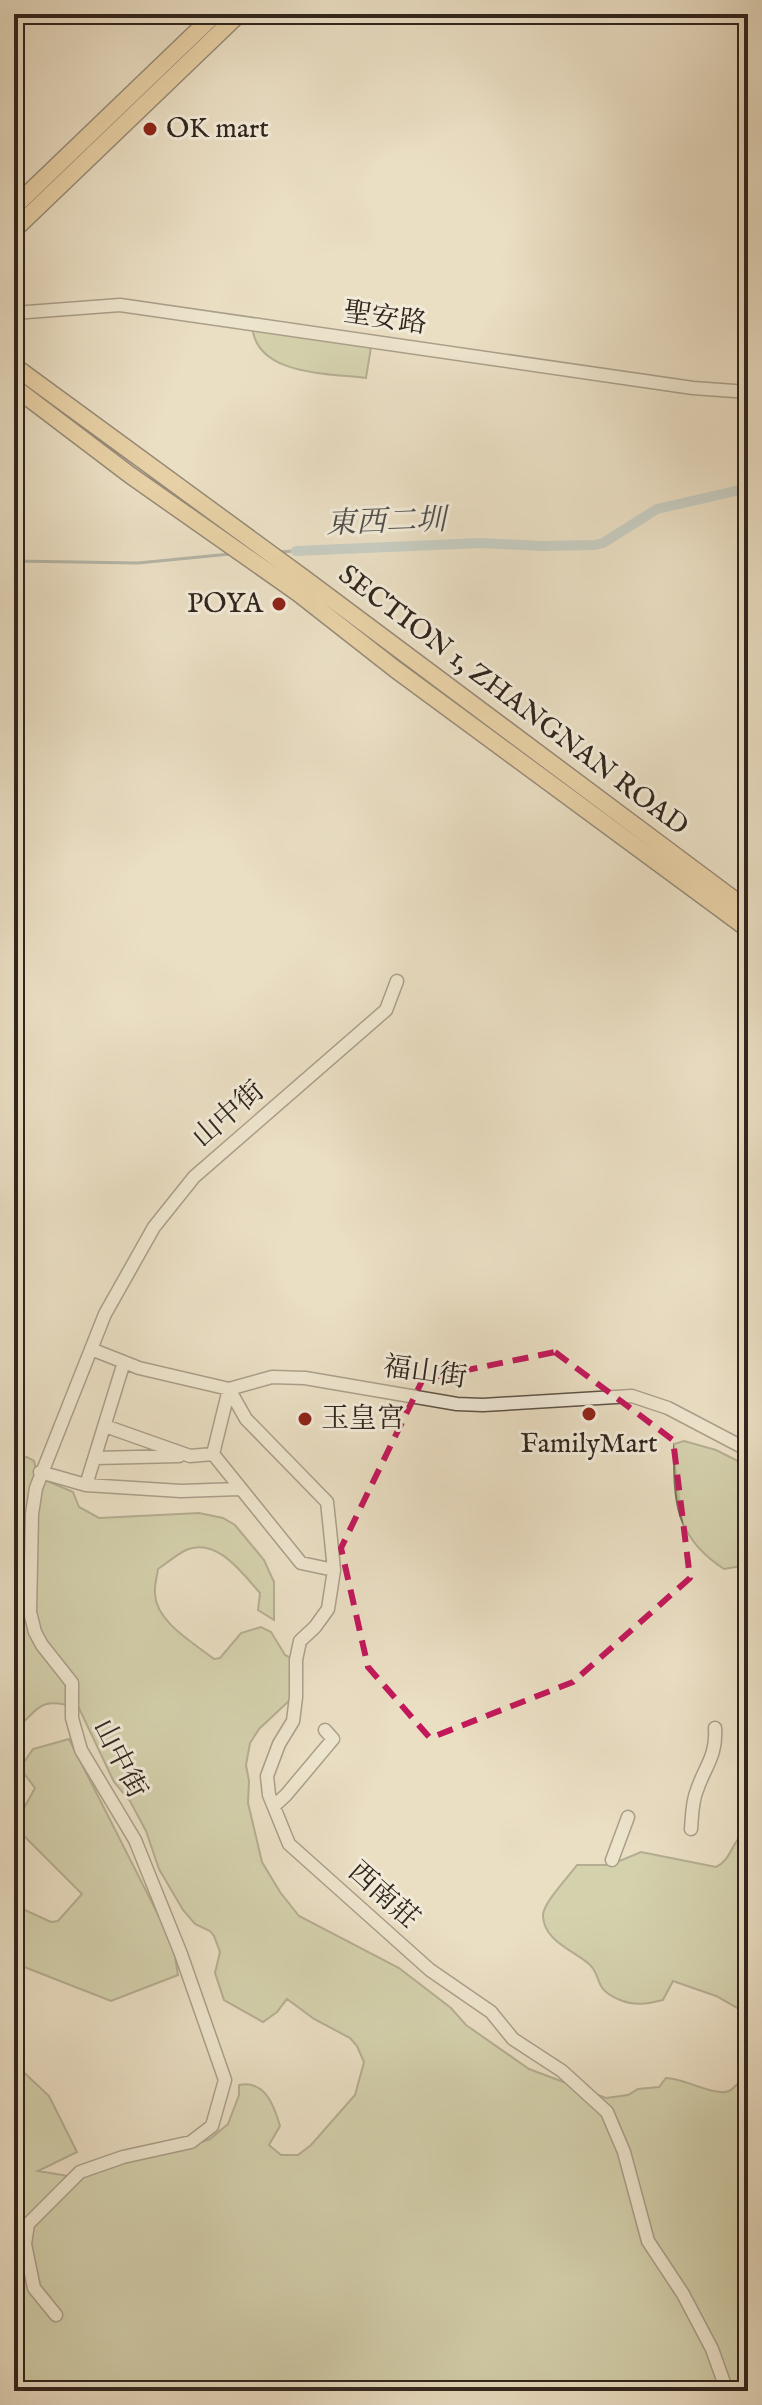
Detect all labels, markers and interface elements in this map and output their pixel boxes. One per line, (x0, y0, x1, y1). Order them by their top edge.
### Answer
place label: OK mart (166, 112, 269, 147)
marker: OK mart (141, 120, 159, 138)
street label: 聖安路 (341, 296, 429, 342)
water label: 東西二圳 (325, 502, 452, 544)
street label: SECTION 1, ZHANGNAN ROAD (331, 558, 695, 844)
place label: POYA (187, 587, 264, 622)
marker: POYA (270, 595, 288, 613)
street label: 山中街 (186, 1074, 272, 1156)
street label: 福山街 (381, 1350, 469, 1396)
place label: 玉皇宮 (321, 1402, 405, 1437)
marker: FamilyMart (580, 1405, 598, 1423)
marker: 玉皇宮 (296, 1410, 314, 1428)
place label: FamilyMart (520, 1427, 658, 1462)
street label: 山中街 (84, 1714, 154, 1804)
street label: 西南莊 (340, 1855, 426, 1937)

